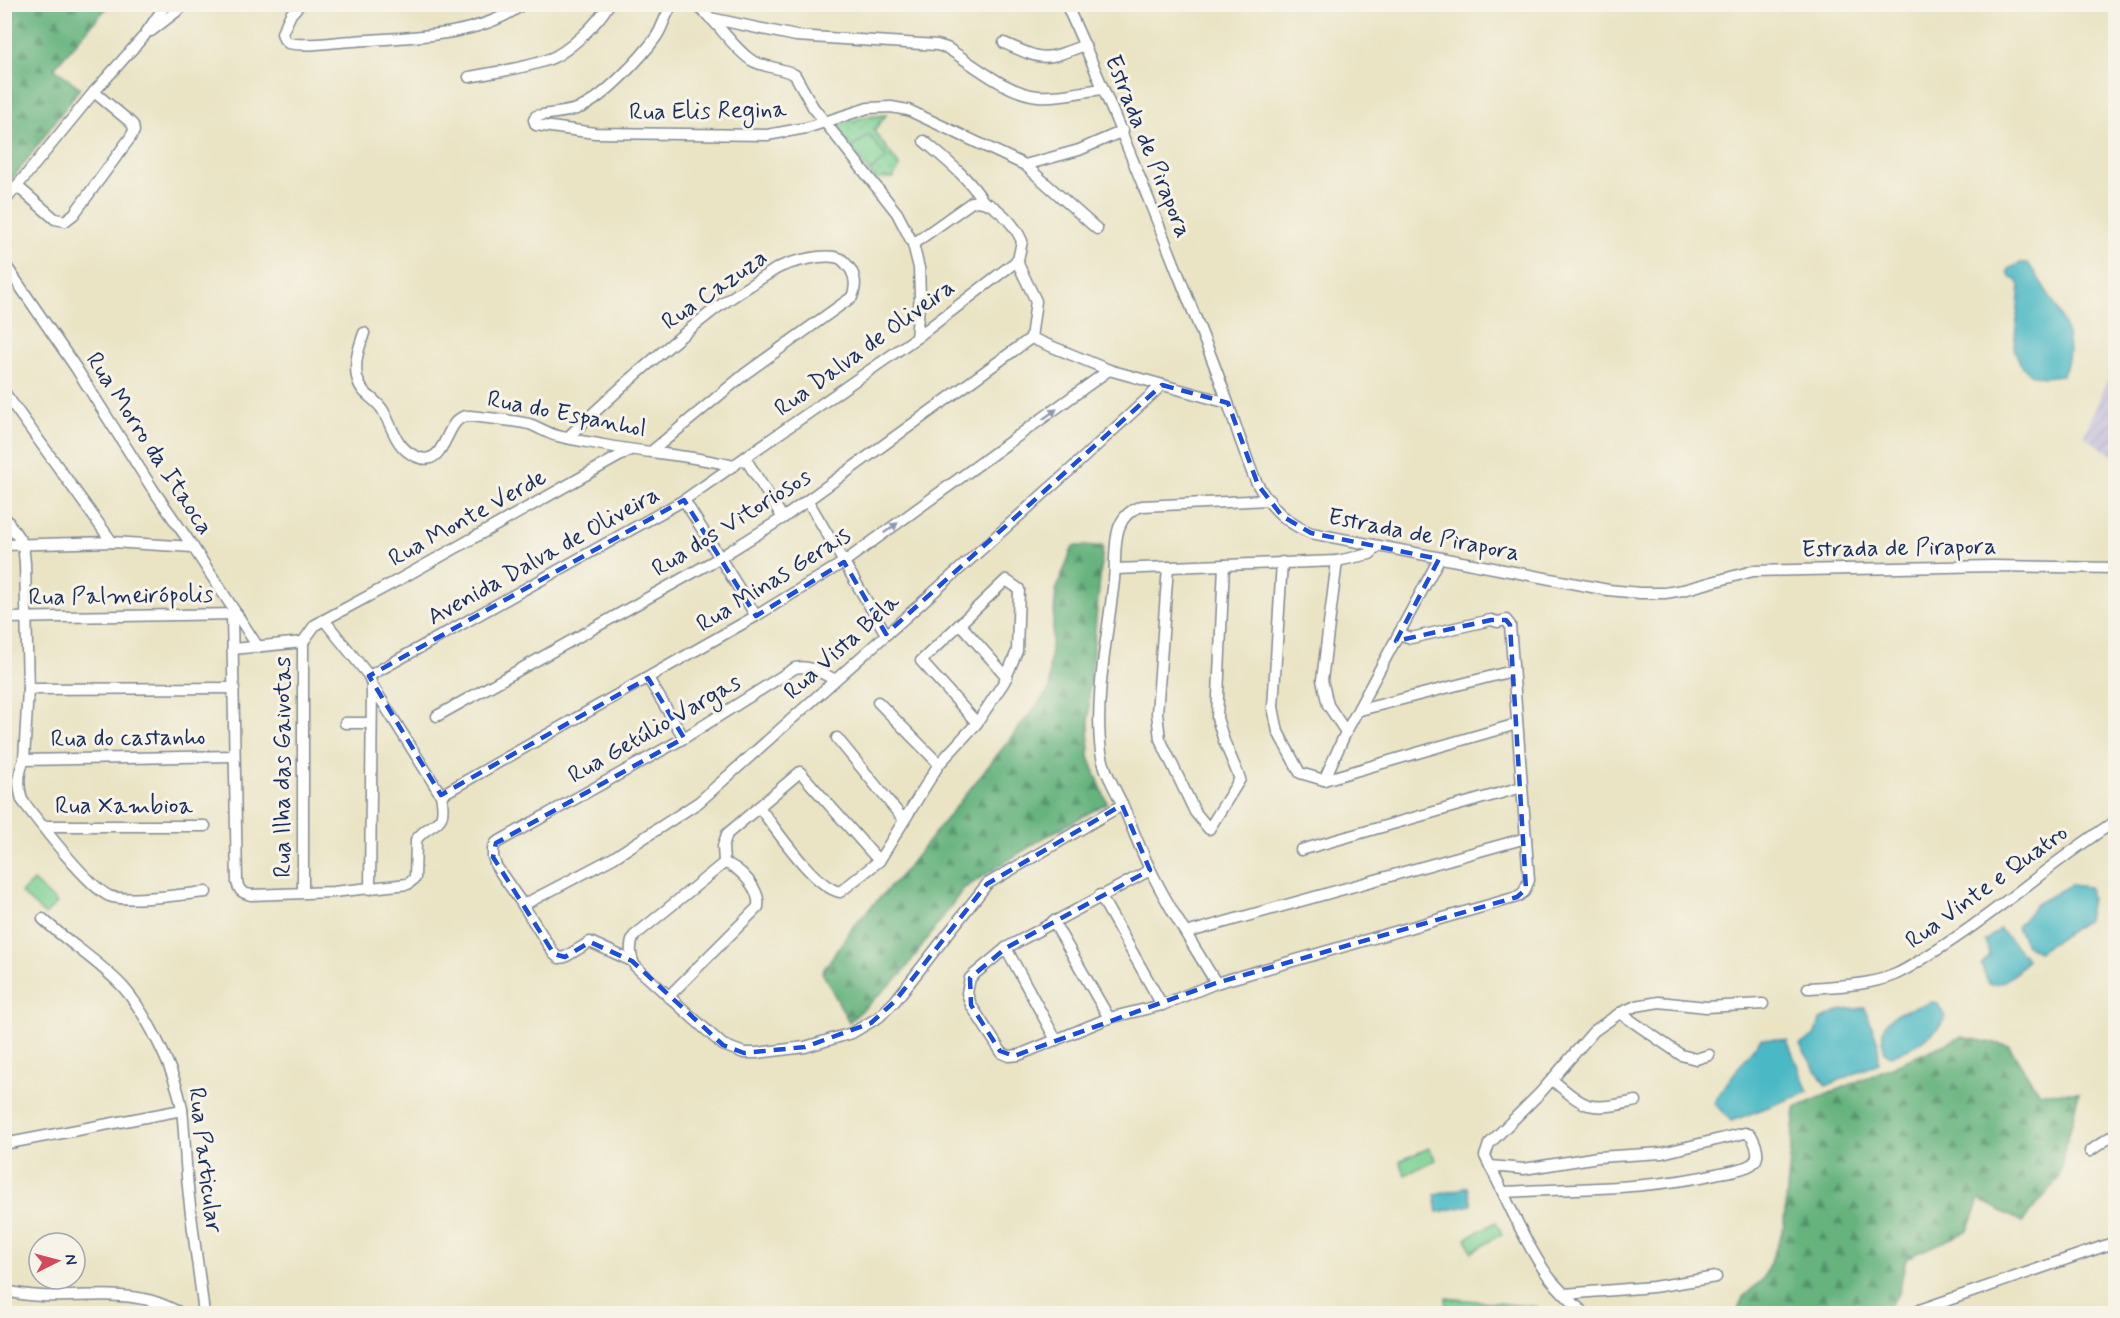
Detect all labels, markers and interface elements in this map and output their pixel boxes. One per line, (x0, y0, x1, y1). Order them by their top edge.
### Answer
street label: Estrada de Pirapora (1097, 50, 1198, 243)
street label: Rua Elis Regina (629, 95, 788, 130)
street label: Rua Cazuza (656, 242, 774, 338)
street label: Rua Dalva de Oliveira (768, 272, 961, 424)
street label: Rua Morro da Itaoca (78, 346, 220, 541)
street label: Rua do Espanhol (485, 384, 649, 445)
one-way arrow (1041, 408, 1057, 420)
street label: Rua Monte Verde (383, 462, 552, 575)
street label: Rua dos Vitoriosos (646, 462, 818, 585)
street label: Avenida Dalva de Oliveira (422, 479, 665, 633)
street label: Estrada de Pirapora (1325, 502, 1522, 569)
street label: Rua Minas Gerais (691, 520, 857, 640)
one-way arrow (883, 522, 899, 534)
street label: Estrada de Pirapora (1801, 531, 1997, 566)
street label: Rua Palmeirópolis (28, 579, 214, 614)
street label: Rua Vista Bela (778, 587, 907, 707)
street label: Rua Ilha das Gaivotas (268, 656, 299, 878)
street label: Rua Getúlio Vargas (563, 667, 748, 793)
street label: Rua do castanho (50, 722, 206, 755)
street label: Rua Xambioa (55, 791, 194, 822)
street label: Rua Vinte e Quatro (1899, 818, 2074, 957)
street label: Rua Particular (180, 1086, 229, 1236)
north arrow (27, 1231, 87, 1291)
text: N (59, 1253, 81, 1266)

